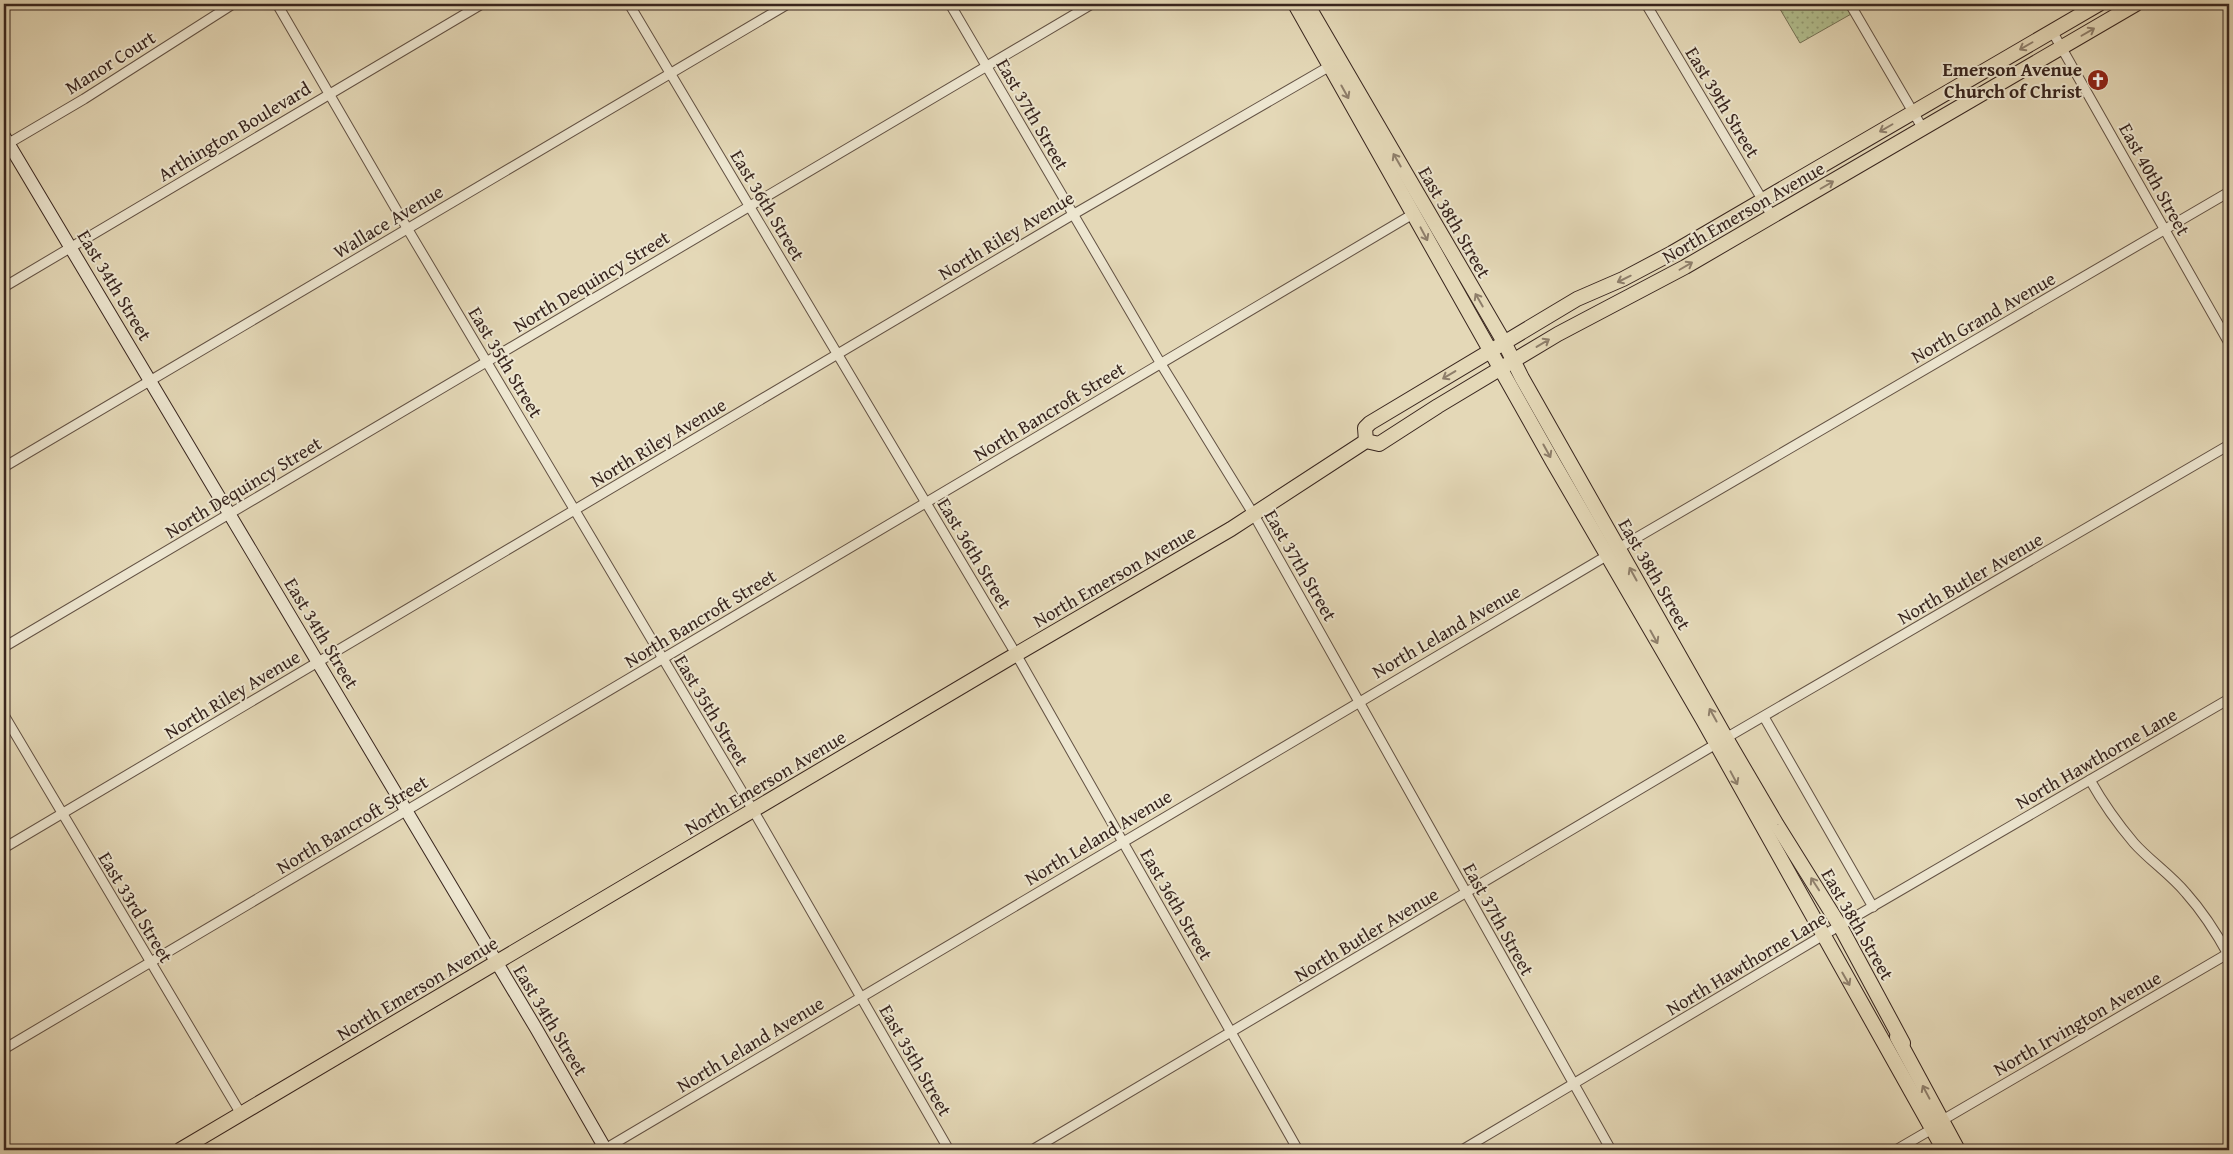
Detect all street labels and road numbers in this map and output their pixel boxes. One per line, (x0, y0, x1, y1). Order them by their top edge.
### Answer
street label: Manor Court (59, 23, 161, 101)
street label: East 39th Street (1679, 41, 1767, 163)
street label: East 37th Street (990, 53, 1077, 175)
street label: Arthington Boulevard (152, 74, 317, 188)
street label: East 40th Street (2112, 118, 2198, 241)
street label: East 36th Street (724, 144, 812, 266)
street label: North Emerson Avenue (1656, 154, 1830, 270)
street label: East 38th Street (1412, 161, 1499, 283)
street label: Wallace Avenue (328, 177, 448, 265)
street label: North Riley Avenue (933, 183, 1079, 287)
street label: North Dequincy Street (507, 223, 675, 339)
street label: East 34th Street (71, 224, 159, 346)
street label: North Grand Avenue (1906, 264, 2061, 370)
street label: East 35th Street (462, 301, 550, 423)
street label: North Bancroft Street (968, 354, 1130, 467)
street label: North Riley Avenue (585, 390, 731, 494)
street label: North Dequincy Street (159, 429, 327, 545)
street label: East 36th Street (931, 492, 1019, 614)
street label: East 37th Street (1258, 504, 1345, 626)
street label: East 38th Street (1612, 513, 1699, 635)
street label: North Emerson Avenue (1027, 518, 1201, 634)
street label: North Butler Avenue (1892, 525, 2048, 631)
street label: North Bancroft Street (619, 561, 781, 674)
street label: East 34th Street (278, 572, 366, 694)
street label: North Leland Avenue (1367, 577, 1526, 685)
street label: North Riley Avenue (159, 642, 305, 746)
street label: East 35th Street (668, 649, 756, 771)
street label: North Hawthorne Lane (2010, 700, 2182, 816)
street label: North Emerson Avenue (679, 723, 851, 841)
street label: North Bancroft Street (271, 767, 433, 880)
street label: North Leland Avenue (1019, 782, 1177, 892)
street label: East 36th Street (1134, 843, 1221, 965)
street label: East 33rd Street (92, 846, 180, 968)
street label: East 37th Street (1456, 858, 1542, 981)
street label: East 38th Street (1815, 863, 1902, 985)
street label: North Butler Avenue (1289, 880, 1444, 988)
street label: North Hawthorne Lane (1660, 904, 1832, 1022)
street label: North Emerson Avenue (331, 929, 503, 1047)
street label: East 34th Street (507, 959, 595, 1081)
street label: North Irvington Avenue (1988, 963, 2166, 1083)
street label: North Leland Avenue (671, 989, 829, 1099)
street label: East 35th Street (873, 999, 960, 1121)

